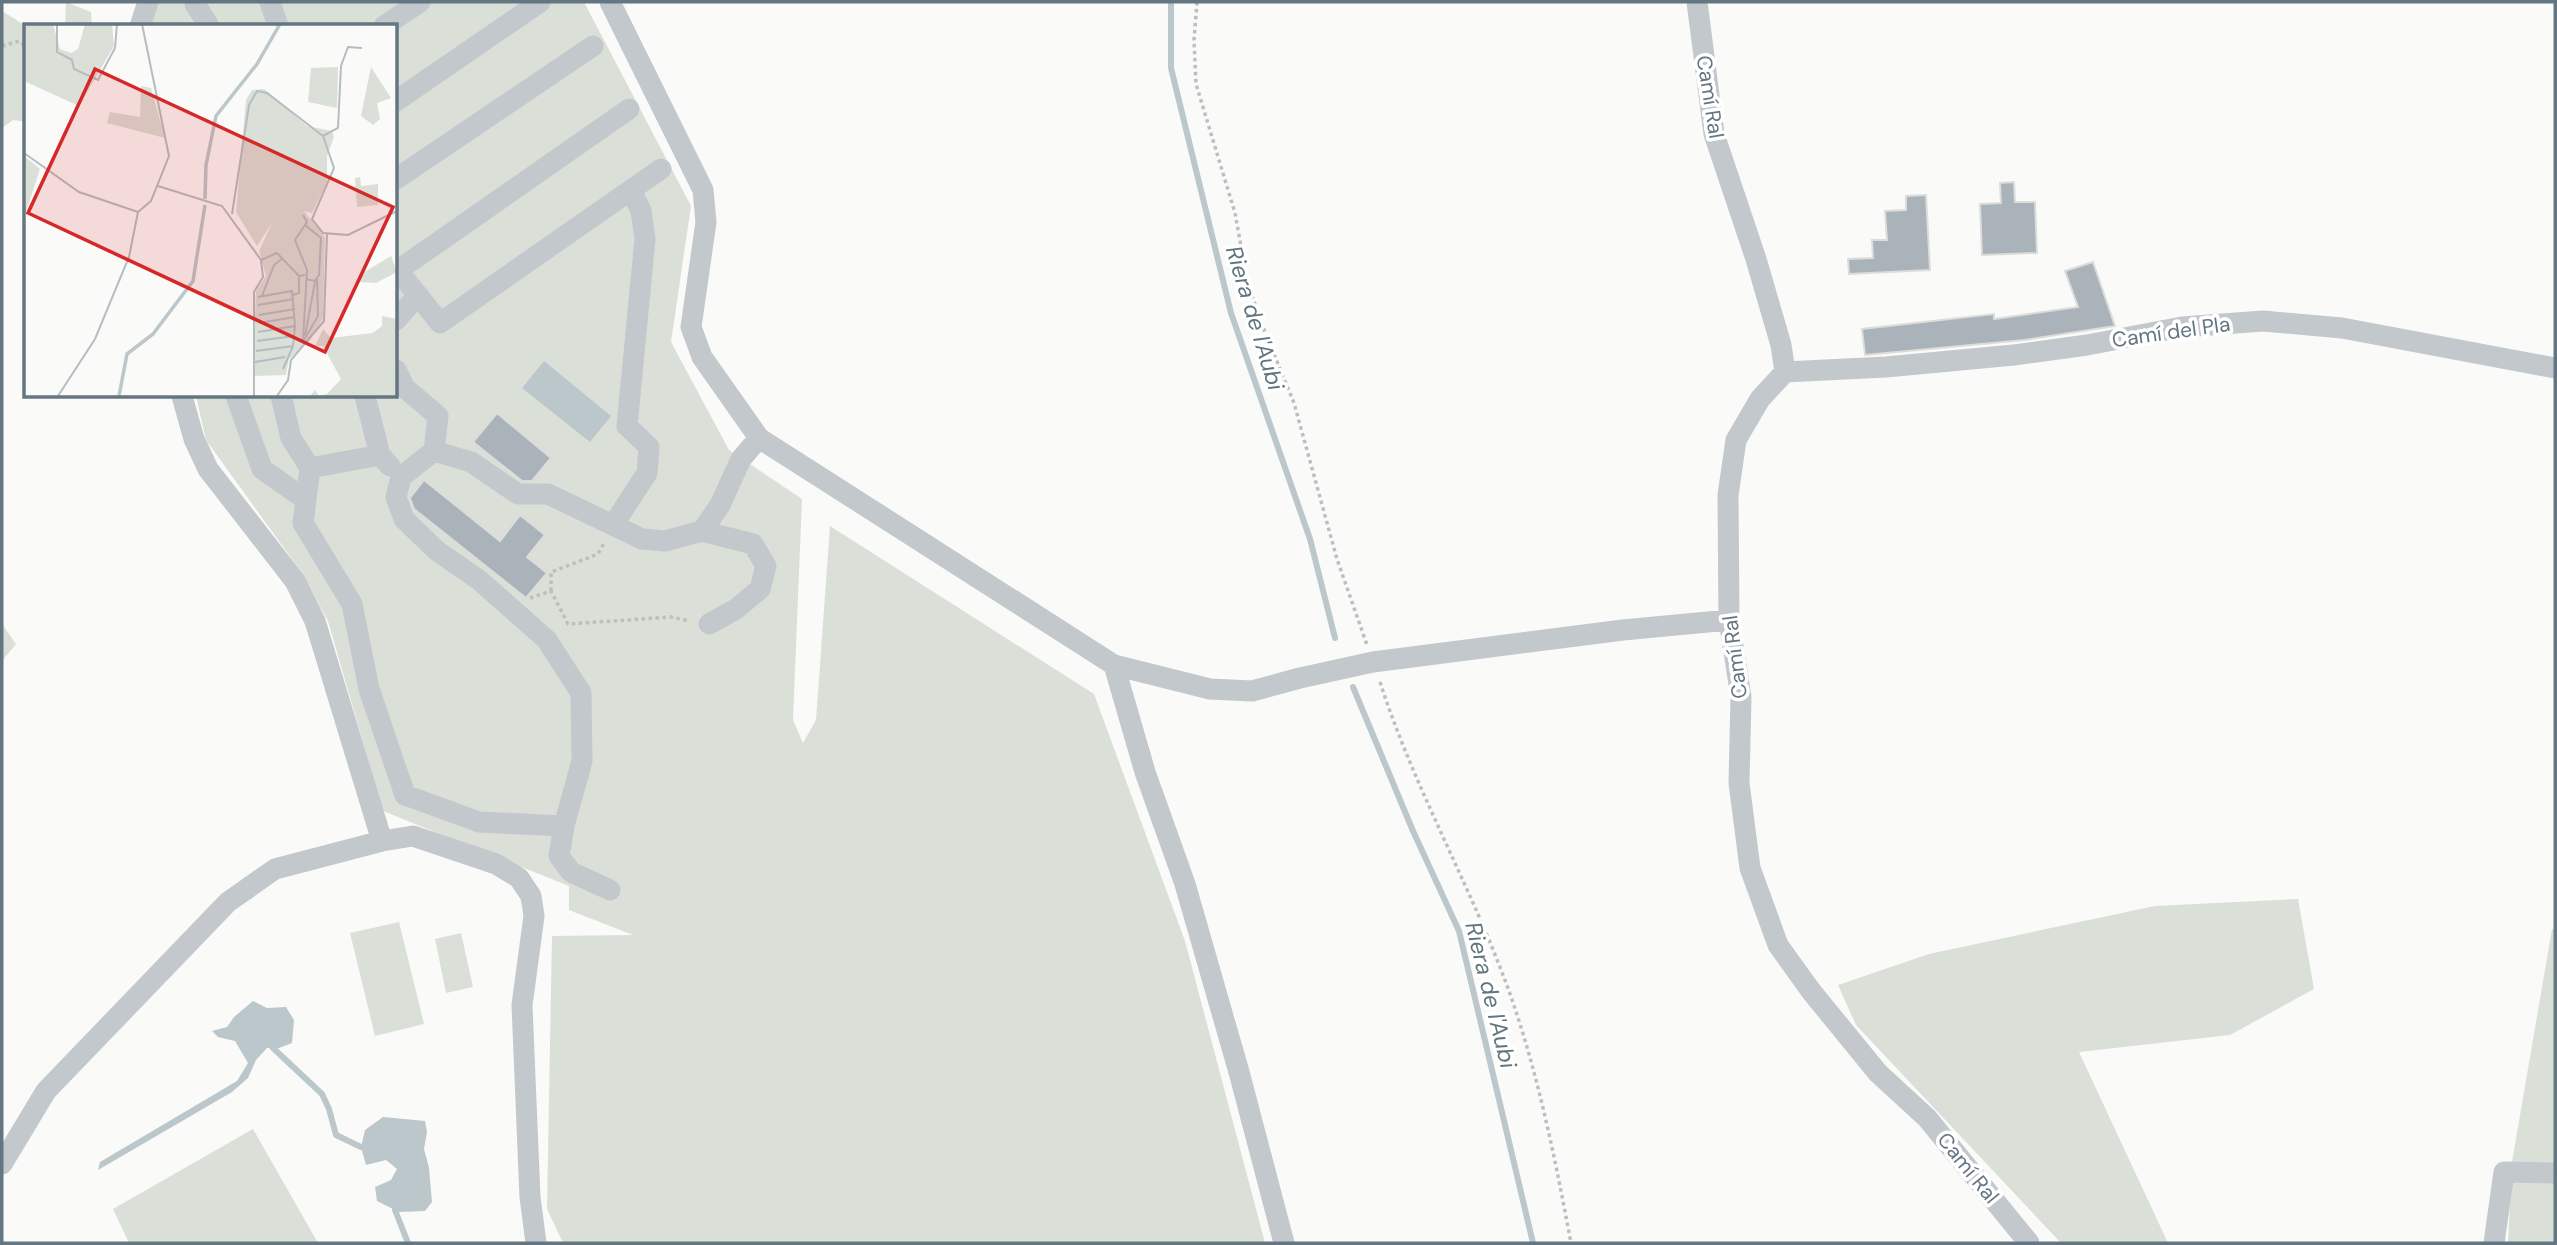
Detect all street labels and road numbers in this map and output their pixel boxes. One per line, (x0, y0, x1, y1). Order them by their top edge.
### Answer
street label: Camí Ral (1690, 53, 1730, 141)
street label: Camí del Pla (2110, 310, 2232, 354)
street label: Camí Ral (1716, 614, 1754, 700)
street label: Camí Ral (1931, 1127, 2005, 1209)

